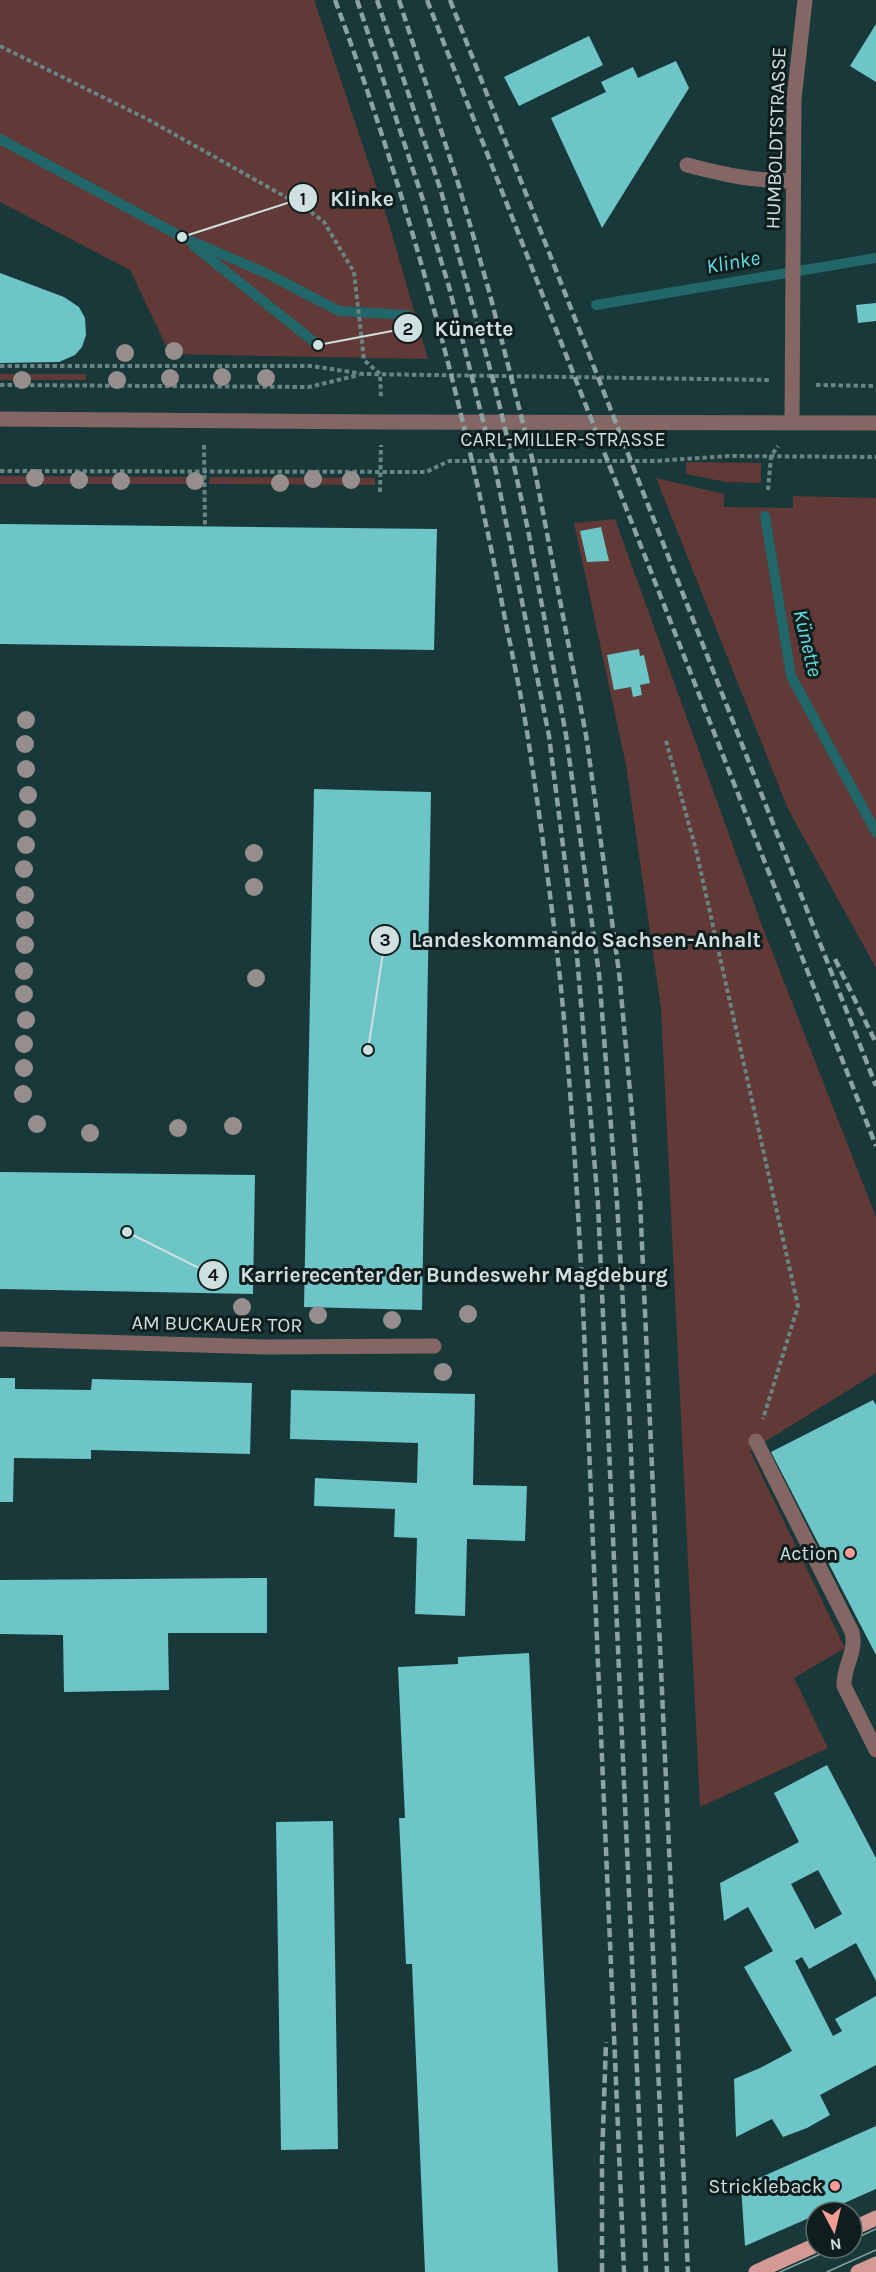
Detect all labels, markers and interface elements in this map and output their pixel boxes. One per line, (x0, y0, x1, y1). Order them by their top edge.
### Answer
street label: HUMBOLDTSTRASSE (761, 46, 791, 230)
callout: Klinke (288, 179, 406, 218)
text: Klinke (330, 187, 394, 211)
text: 1 (300, 188, 306, 210)
water label: Klinke (704, 245, 762, 279)
callout: Künette (393, 309, 525, 348)
text: Künette (435, 317, 513, 341)
text: 2 (403, 318, 413, 340)
street label: CARL-MILLER-STRASSE (460, 428, 666, 451)
water label: Künette (789, 607, 827, 679)
callout: Landeskommando Sachsen-Anhalt (370, 920, 773, 959)
text: Landeskommando Sachsen-Anhalt (411, 928, 761, 952)
text: 3 (379, 929, 391, 951)
callout: Karrierecenter der Bundeswehr Magdeburg (198, 1255, 680, 1294)
text: Karrierecenter der Bundeswehr Magdeburg (240, 1263, 668, 1287)
text: 4 (208, 1264, 219, 1286)
street label: AM BUCKAUER TOR (131, 1311, 303, 1337)
place label: Action (780, 1542, 838, 1565)
marker: Action (843, 1546, 857, 1560)
place label: Strickleback (708, 2175, 823, 2198)
marker: Strickleback (828, 2179, 842, 2193)
north arrow (804, 2200, 864, 2260)
text: N (829, 2234, 843, 2255)

